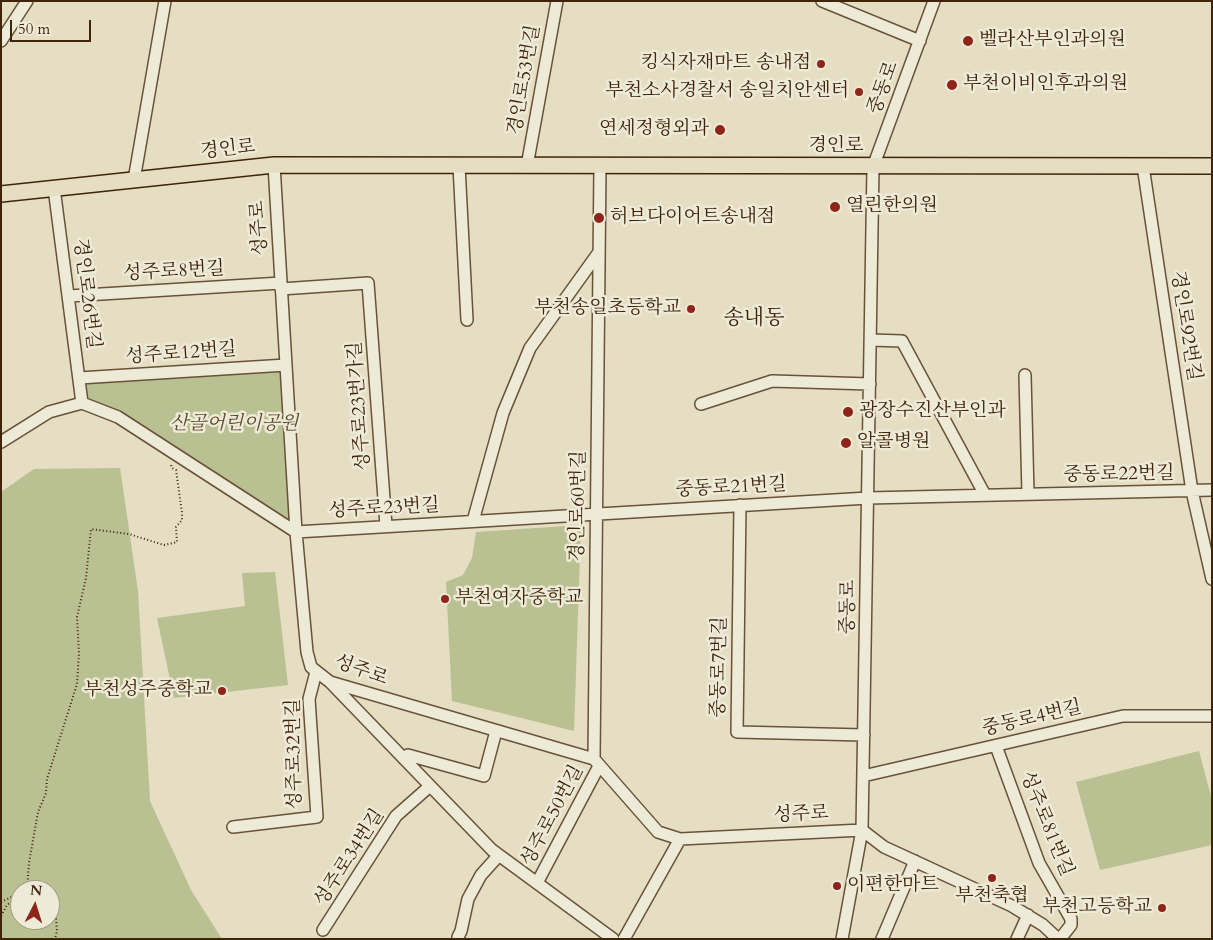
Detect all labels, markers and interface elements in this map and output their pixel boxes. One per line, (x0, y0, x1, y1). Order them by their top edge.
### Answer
scale bar (12, 10, 94, 42)
text: 50 m (18, 19, 50, 39)
street label: 경인로53번길 (504, 23, 546, 137)
place label: 벨라산부인과의원 (979, 30, 1126, 52)
marker: 벨라산부인과의원 (961, 34, 975, 48)
place label: 킹식자재마트 송내점 (641, 53, 811, 75)
marker: 킹식자재마트 송내점 (815, 58, 827, 70)
street label: 중동로 (864, 58, 904, 118)
place label: 부천이비인후과의원 (963, 74, 1128, 96)
marker: 부천이비인후과의원 (945, 78, 959, 92)
place label: 부천소사경찰서 송일치안센터 (605, 81, 849, 103)
marker: 부천소사경찰서 송일치안센터 (853, 86, 865, 98)
place label: 연세정형외과 (599, 119, 709, 141)
marker: 연세정형외과 (713, 123, 727, 137)
street label: 경인로 (199, 136, 257, 164)
street label: 경인로 (808, 136, 864, 158)
place label: 열린한의원 (846, 196, 938, 218)
street label: 성주로 (247, 200, 273, 256)
marker: 열린한의원 (828, 200, 842, 214)
place label: 허브다이어트송내점 (610, 207, 775, 229)
marker: 허브다이어트송내점 (592, 211, 606, 225)
street label: 경인로26번길 (68, 237, 104, 351)
street label: 성주로8번길 (123, 258, 225, 286)
street label: 경인로92번길 (1165, 269, 1205, 383)
place label: 부천송일초등학교 (534, 298, 681, 320)
marker: 부천송일초등학교 (685, 303, 697, 315)
district label: 송내동 (724, 306, 784, 332)
street label: 성주로12번길 (125, 339, 237, 369)
street label: 성주로23번가길 (344, 341, 376, 471)
place label: 광장수진산부인과 (859, 401, 1006, 423)
marker: 광장수진산부인과 (841, 405, 855, 419)
park label: 산골어린이공원 (170, 414, 298, 436)
place label: 알콜병원 (857, 432, 930, 454)
marker: 알콜병원 (839, 436, 853, 450)
street label: 경인로60번길 (567, 450, 591, 562)
street label: 중동로22번길 (1063, 463, 1175, 487)
street label: 중동로21번길 (675, 474, 787, 502)
street label: 성주로23번길 (328, 495, 440, 523)
street label: 중동로 (837, 579, 861, 635)
place label: 부천여자중학교 (455, 588, 583, 610)
marker: 부천여자중학교 (439, 593, 451, 605)
street label: 중동로7번길 (708, 616, 732, 718)
street label: 성주로 (331, 651, 391, 691)
place label: 부천성주중학교 (84, 680, 212, 702)
marker: 부천성주중학교 (216, 685, 228, 697)
street label: 중동로4번길 (980, 696, 1084, 742)
street label: 성주로32번길 (283, 698, 307, 810)
street label: 성주로50번길 (517, 762, 589, 870)
street label: 성주로81번길 (1015, 768, 1077, 880)
street label: 성주로 (773, 802, 829, 828)
street label: 성주로34번길 (310, 805, 390, 911)
marker: 부천축협 (986, 872, 998, 884)
place label: 이편한마트 (847, 875, 939, 897)
north arrow (10, 880, 60, 930)
marker: 이편한마트 (831, 880, 843, 892)
text: N (29, 881, 43, 901)
place label: 부천축협 (955, 886, 1029, 908)
place label: 부천고등학교 (1042, 897, 1152, 919)
marker: 부천고등학교 (1156, 902, 1168, 914)

